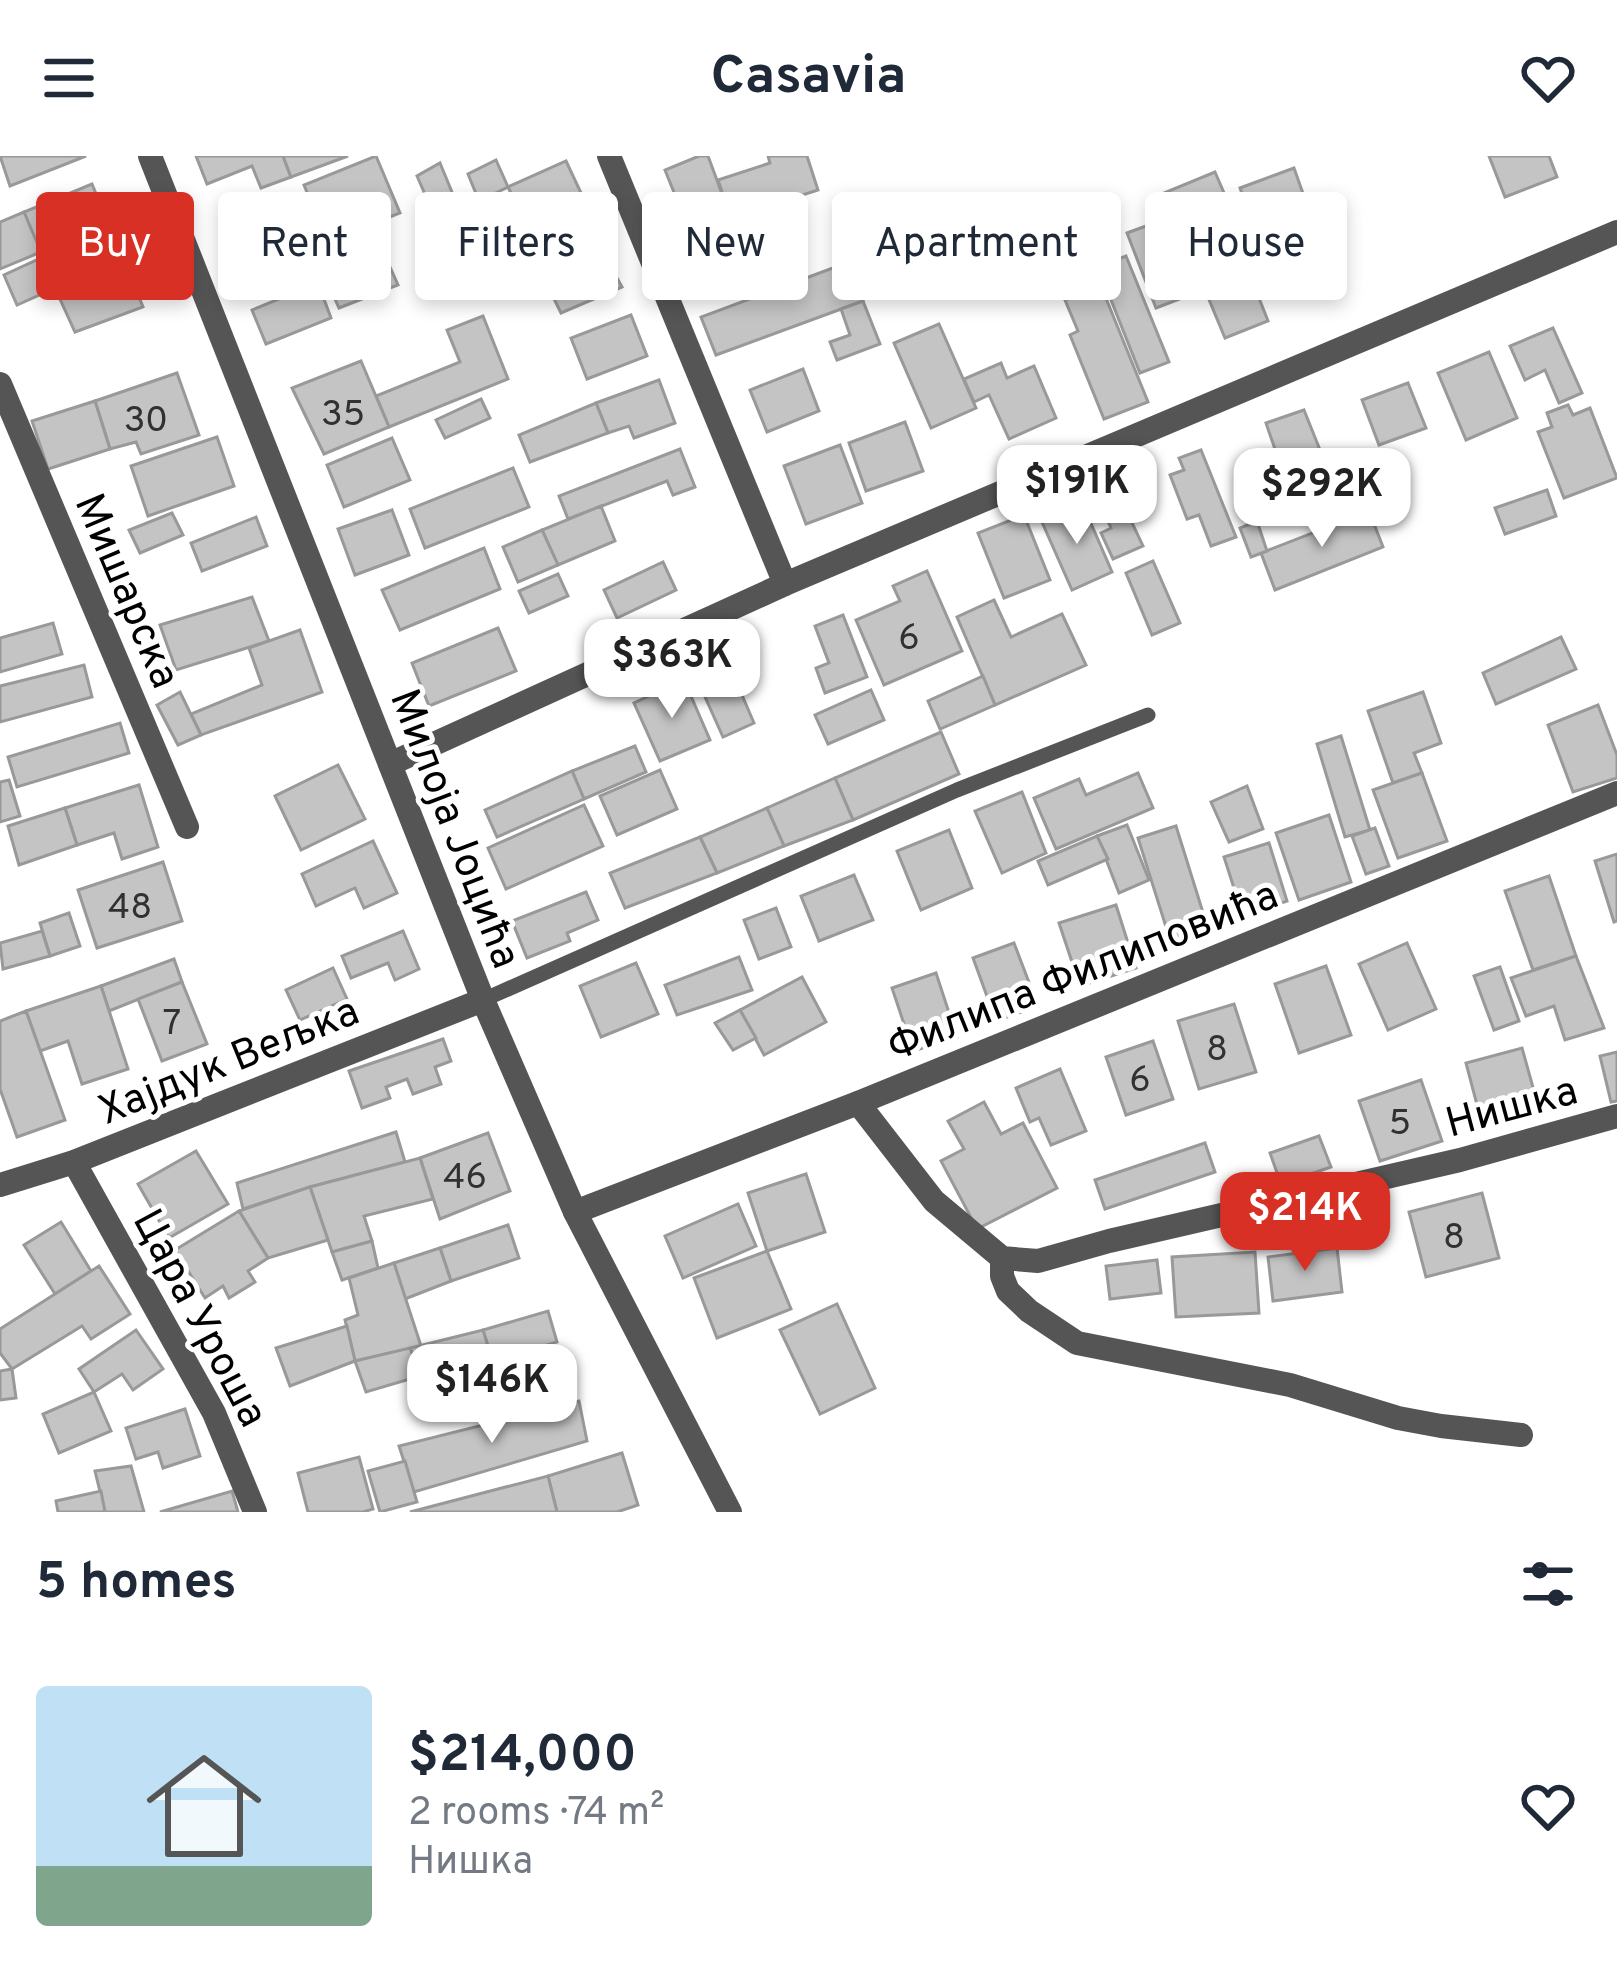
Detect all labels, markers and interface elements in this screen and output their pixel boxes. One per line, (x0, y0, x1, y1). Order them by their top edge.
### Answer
text: Casavia (711, 44, 906, 113)
icon: menu (36, 45, 102, 111)
icon: heart (1515, 45, 1581, 111)
chip: Buy (36, 192, 194, 300)
chip: Rent (218, 192, 391, 300)
chip: Filters (415, 192, 618, 300)
chip: New (642, 192, 808, 300)
chip: Apartment (832, 192, 1121, 300)
chip: House (1145, 192, 1347, 300)
house number: 35 (321, 393, 365, 439)
house number: 30 (124, 399, 168, 445)
pin: $191K (993, 445, 1161, 547)
pin: $292K (1238, 448, 1406, 550)
text: $191K (1024, 459, 1130, 508)
text: $292K (1261, 462, 1383, 511)
street label: Мишарска (60, 486, 190, 697)
house number: 6 (898, 617, 920, 663)
pin: $363K (588, 619, 756, 721)
text: $363K (611, 633, 733, 682)
street label: Милоја Јоцића (375, 683, 530, 977)
street label: Филипа Филиповића (881, 871, 1287, 1076)
house number: 48 (108, 886, 152, 932)
street label: Хајдук Вељка (92, 987, 368, 1140)
house number: 7 (163, 1002, 181, 1048)
house number: 8 (1206, 1028, 1228, 1074)
house number: 6 (1129, 1059, 1151, 1105)
street label: Нишка (1440, 1066, 1584, 1152)
house number: 5 (1389, 1102, 1411, 1148)
house number: 46 (443, 1156, 487, 1202)
pin: $214K (1221, 1172, 1389, 1274)
text: $214K (1247, 1186, 1363, 1235)
street label: Цара Уроша (118, 1201, 278, 1437)
house number: 8 (1443, 1216, 1465, 1262)
pin: $146K (408, 1344, 576, 1446)
text: $146K (434, 1358, 550, 1407)
icon: filters (1515, 1551, 1581, 1617)
text: 5 homes (36, 1552, 237, 1617)
text: $214,000 (408, 1725, 637, 1790)
icon: home (132, 1734, 276, 1878)
icon: heart (1515, 1773, 1581, 1839)
text: 2 rooms · 74 m² (408, 1790, 664, 1839)
text: Нишка (408, 1839, 533, 1888)

